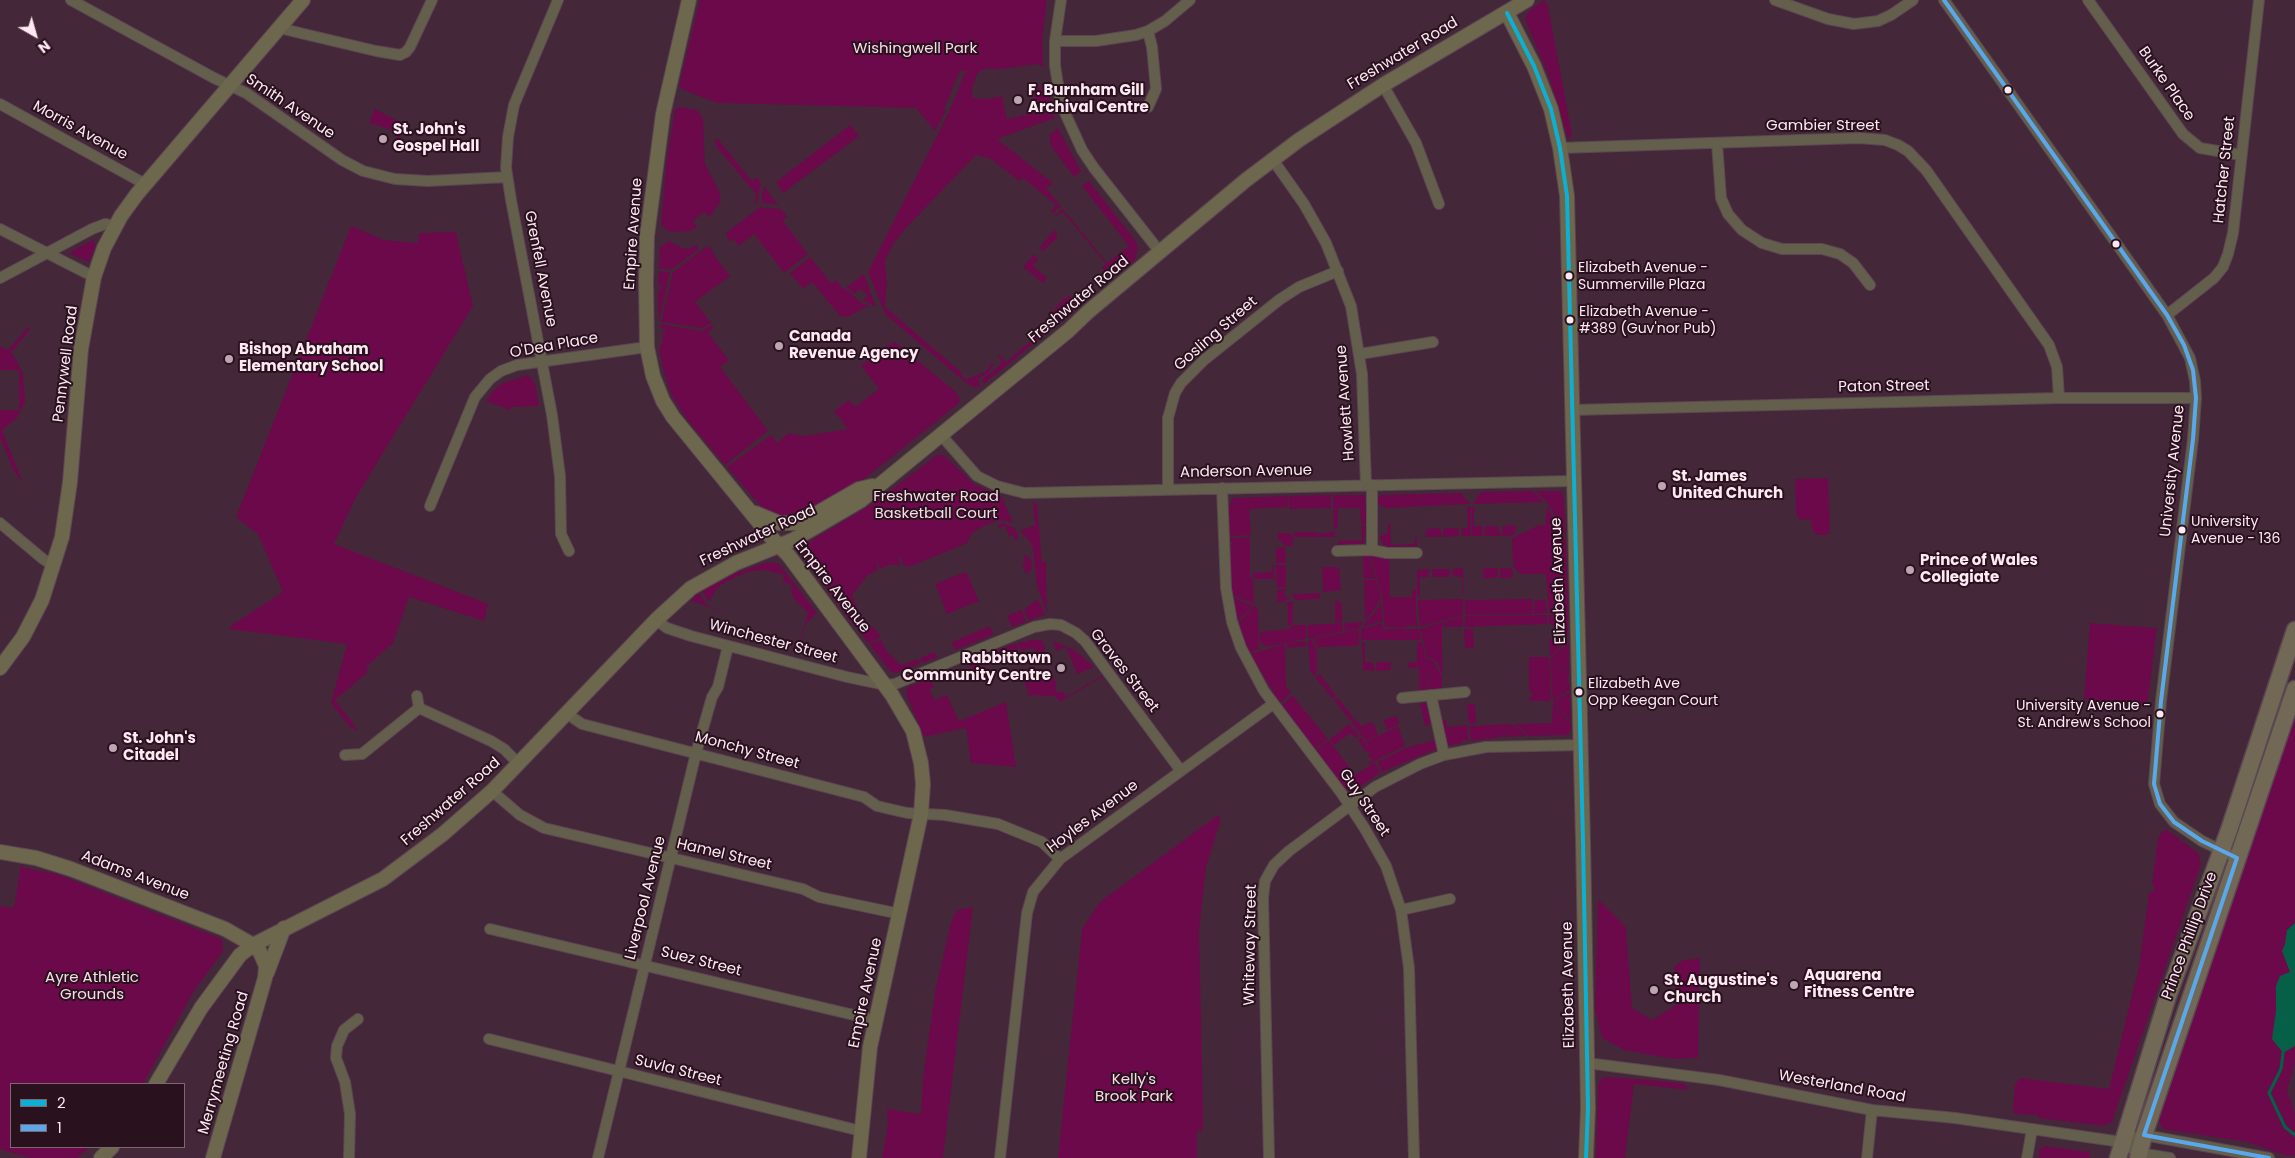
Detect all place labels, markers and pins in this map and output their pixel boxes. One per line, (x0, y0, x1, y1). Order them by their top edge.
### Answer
place label: F. Burnham Gill Archival Centre (1028, 82, 1149, 117)
unlabelled marker (2003, 85, 2013, 95)
marker: F. Burnham Gill Archival Centre (1012, 94, 1024, 106)
place label: St. John's Gospel Hall (393, 121, 479, 156)
marker: St. John's Gospel Hall (377, 133, 389, 145)
unlabelled marker (2111, 239, 2121, 249)
place label: Elizabeth Avenue - Summerville Plaza (1578, 260, 1708, 292)
marker: Elizabeth Avenue - Summerville Plaza (1564, 271, 1574, 281)
place label: Elizabeth Avenue - #389 (Guv'nor Pub) (1579, 304, 1716, 336)
marker: Elizabeth Avenue - #389 (Guv'nor Pub) (1565, 315, 1575, 325)
place label: Canada Revenue Agency (789, 328, 918, 363)
marker: Canada Revenue Agency (773, 340, 785, 352)
place label: Bishop Abraham Elementary School (239, 341, 383, 376)
marker: Bishop Abraham Elementary School (223, 353, 235, 365)
place label: St. James United Church (1672, 468, 1783, 503)
marker: St. James United Church (1656, 480, 1668, 492)
place label: University Avenue - 136 (2191, 514, 2280, 546)
marker: University Avenue - 136 (2177, 525, 2187, 535)
place label: Prince of Wales Collegiate (1920, 552, 2038, 587)
marker: Prince of Wales Collegiate (1904, 564, 1916, 576)
place label: Rabbittown Community Centre (902, 650, 1051, 685)
marker: Rabbittown Community Centre (1055, 662, 1067, 674)
place label: Elizabeth Ave Opp Keegan Court (1588, 676, 1718, 709)
marker: Elizabeth Ave Opp Keegan Court (1574, 687, 1584, 697)
place label: University Avenue - St. Andrew's School (2016, 698, 2151, 730)
marker: University Avenue - St. Andrew's School (2155, 709, 2165, 719)
place label: St. John's Citadel (123, 730, 196, 765)
marker: St. John's Citadel (107, 742, 119, 754)
place label: Aquarena Fitness Centre (1804, 967, 1915, 1002)
place label: St. Augustine's Church (1664, 972, 1778, 1007)
marker: Aquarena Fitness Centre (1788, 979, 1800, 991)
marker: St. Augustine's Church (1648, 984, 1660, 996)

